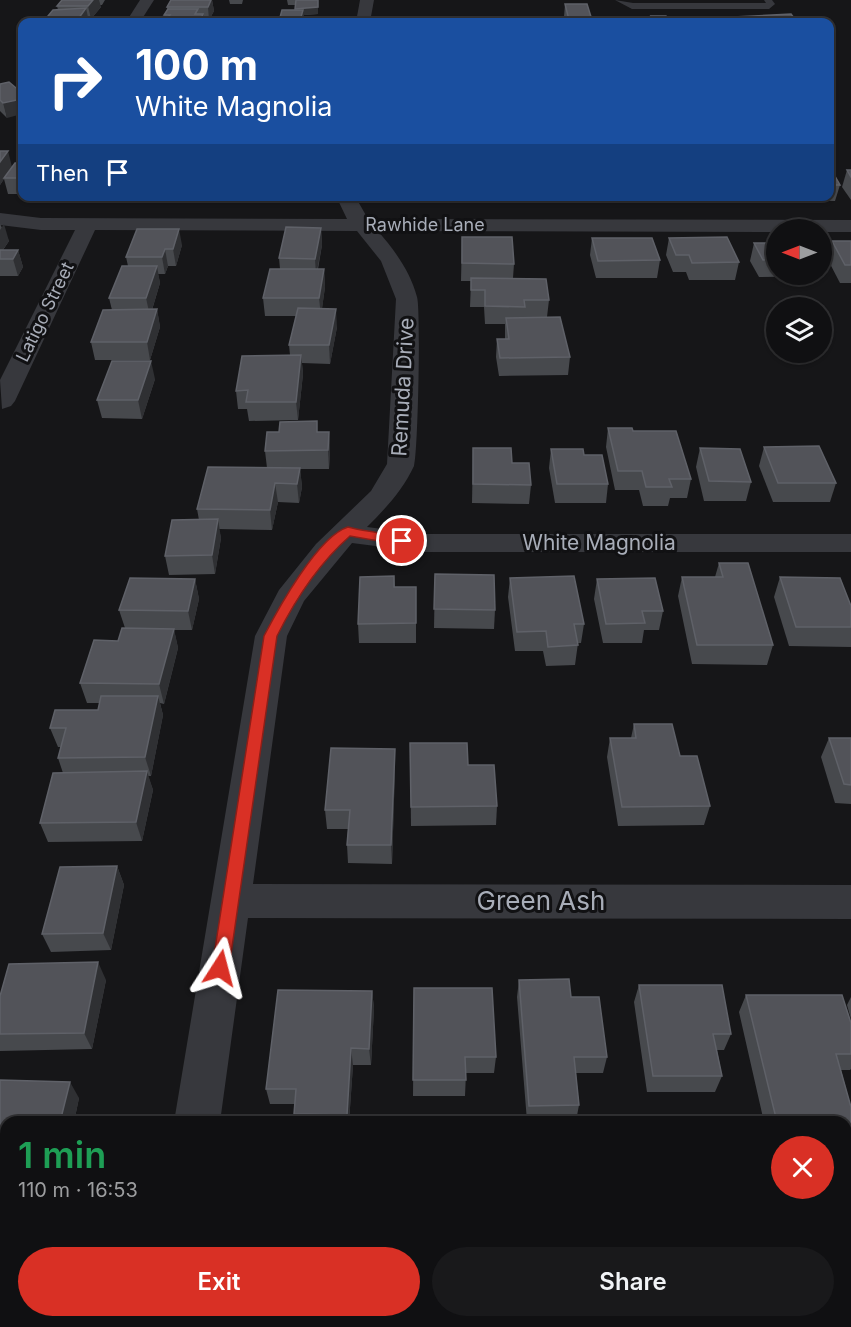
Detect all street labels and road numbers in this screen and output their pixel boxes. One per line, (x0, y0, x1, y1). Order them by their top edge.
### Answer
street label: Rawhide Lane (365, 214, 485, 235)
street label: Latigo Street (11, 258, 78, 365)
street label: Remuda Drive (386, 317, 419, 457)
street label: White Magnolia (522, 530, 676, 555)
street label: Green Ash (477, 885, 605, 916)

